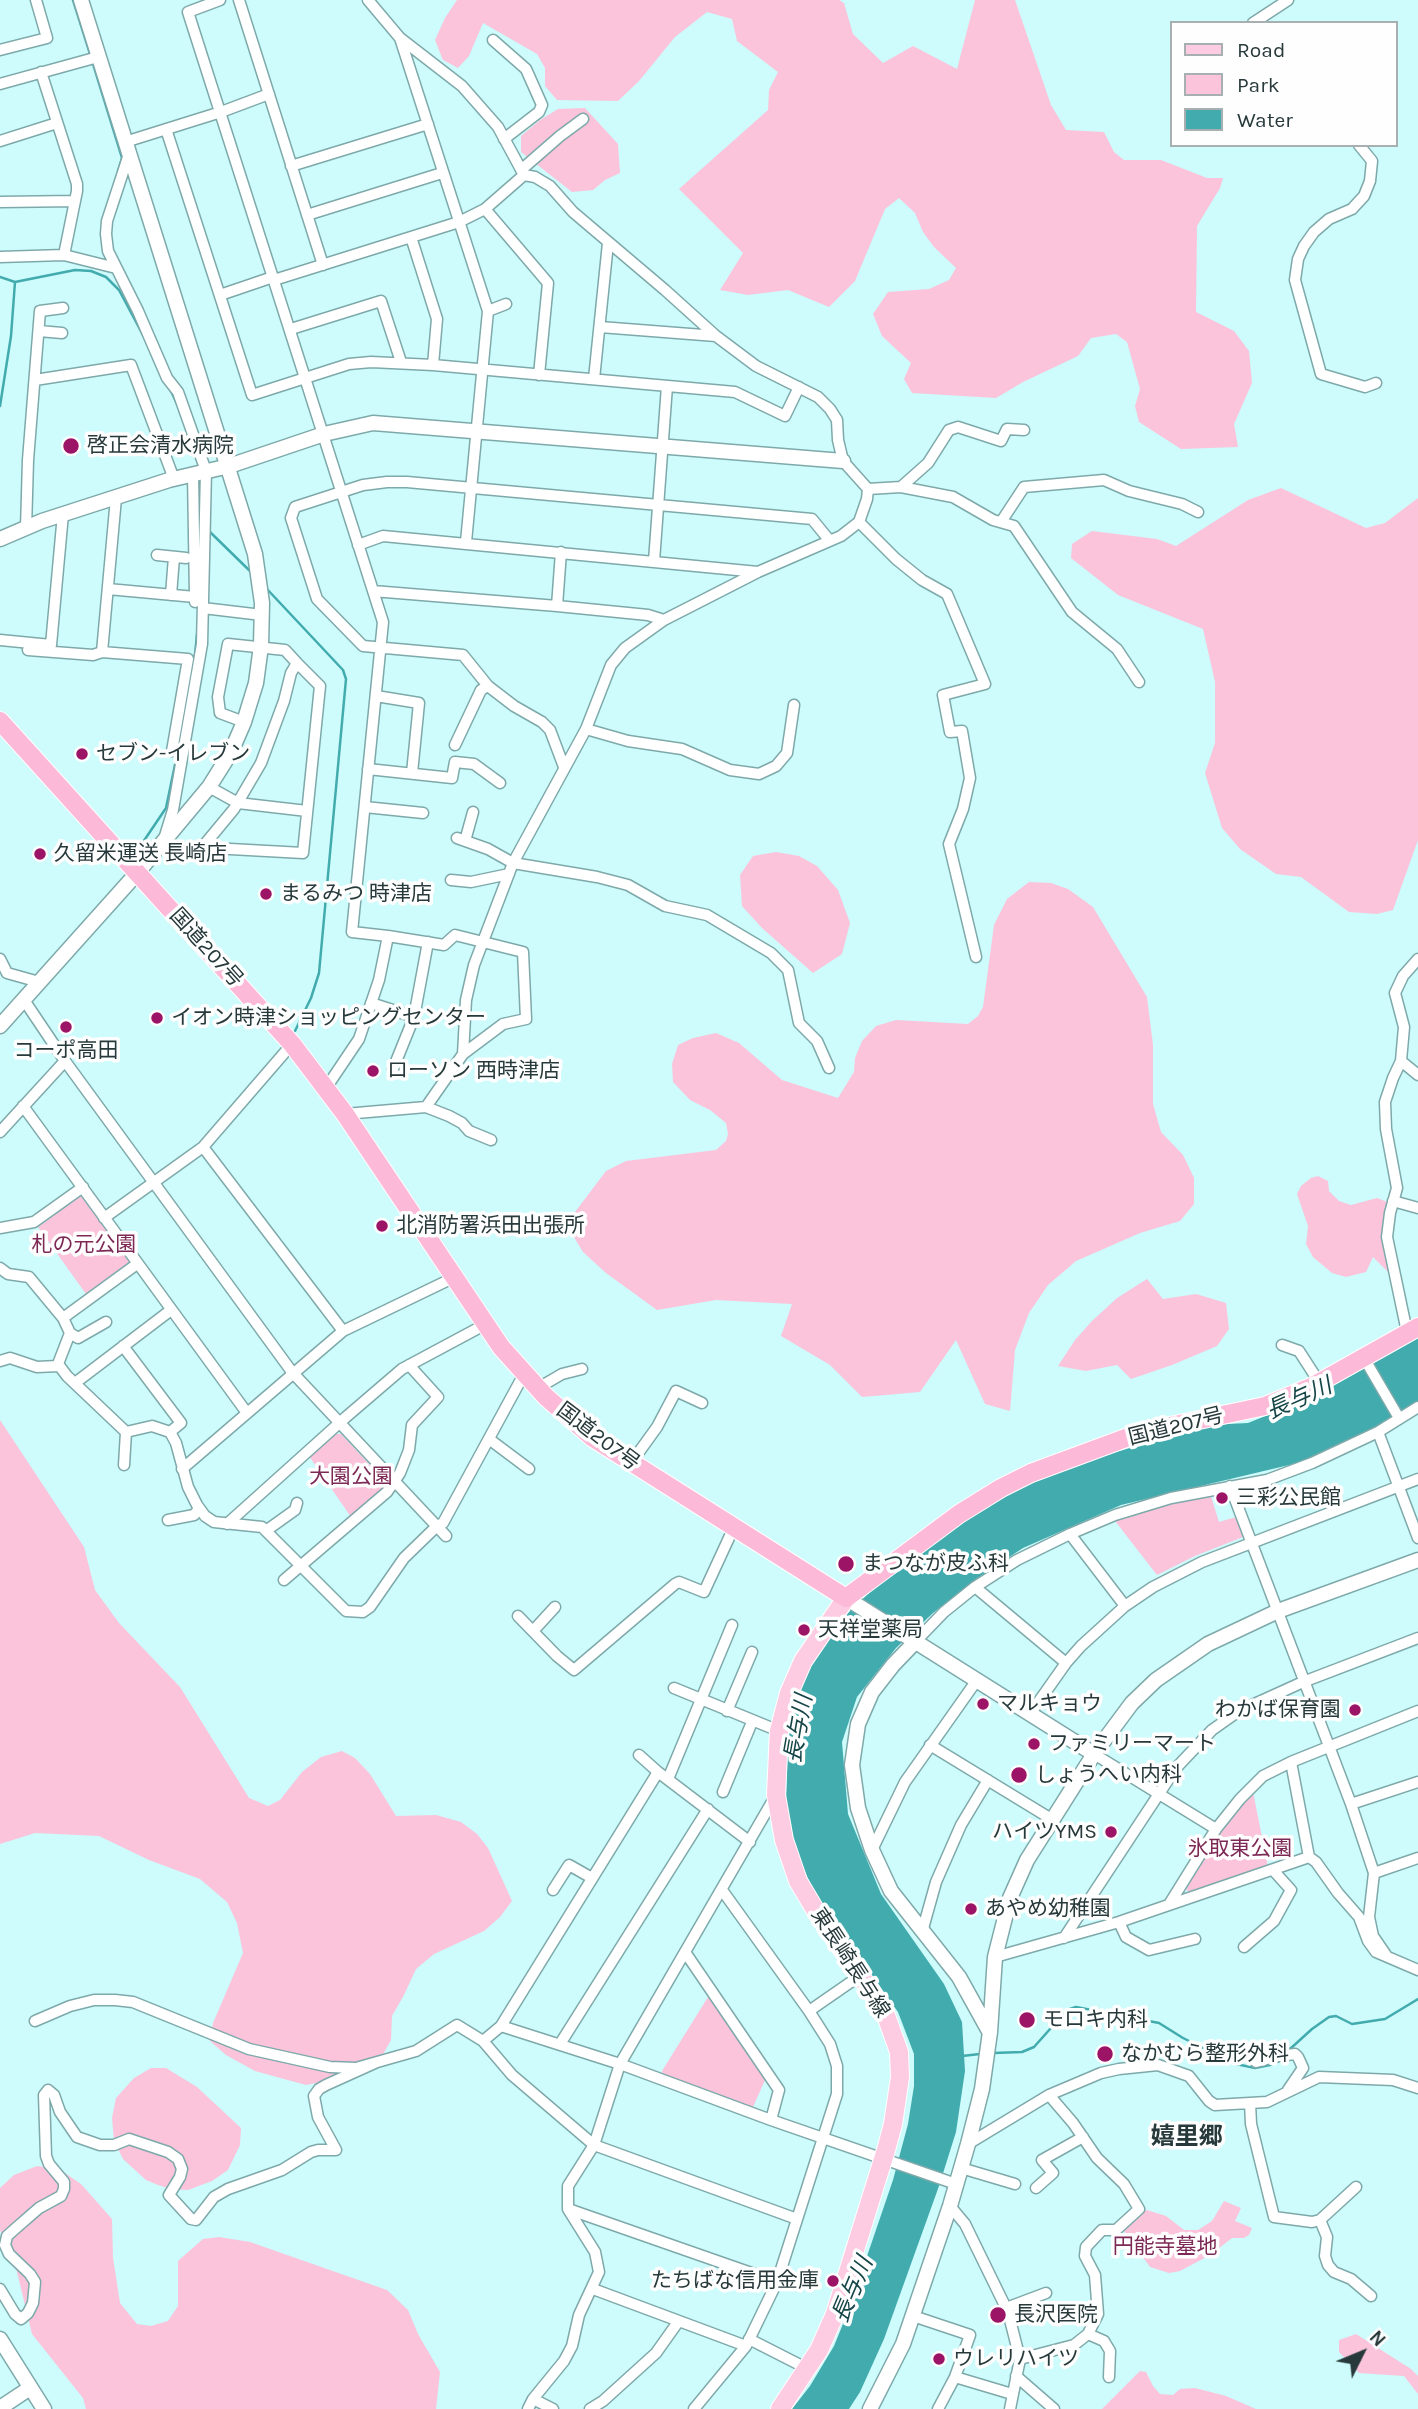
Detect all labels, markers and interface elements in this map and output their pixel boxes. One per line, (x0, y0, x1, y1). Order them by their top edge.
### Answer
legend (1170, 21, 1397, 147)
text: Road (1237, 38, 1285, 62)
text: Park (1237, 73, 1280, 97)
text: Water (1237, 108, 1293, 132)
place label: 啓正会清水病院 (87, 433, 234, 459)
marker: 啓正会清水病院 (61, 436, 81, 456)
place label: セブン-イレブン (96, 741, 250, 767)
marker: セブン-イレブン (74, 746, 90, 762)
place label: 久留米運送 長崎店 (54, 841, 227, 867)
marker: 久留米運送 長崎店 (32, 846, 48, 862)
place label: まるみつ 時津店 (280, 881, 432, 907)
marker: まるみつ 時津店 (258, 886, 274, 902)
street label: 国道207号 (164, 903, 248, 993)
place label: イオン時津ショッピングセンター (171, 1005, 486, 1031)
marker: イオン時津ショッピングセンター (149, 1010, 165, 1026)
marker: コーポ高田 (58, 1019, 74, 1035)
place label: コーポ高田 (14, 1038, 118, 1064)
place label: ローソン 西時津店 (387, 1058, 560, 1084)
marker: ローソン 西時津店 (365, 1063, 381, 1079)
place label: 北消防署浜田出張所 (396, 1213, 585, 1239)
marker: 北消防署浜田出張所 (374, 1218, 390, 1234)
park label: 札の元公園 (32, 1232, 136, 1258)
water label: 長与川 (1262, 1372, 1336, 1426)
street label: 国道207号 (551, 1398, 645, 1476)
street label: 国道207号 (1126, 1403, 1226, 1451)
park label: 大園公園 (309, 1464, 393, 1490)
place label: 三彩公民館 (1236, 1485, 1341, 1511)
marker: 三彩公民館 (1214, 1490, 1230, 1506)
place label: まつなが皮ふ科 (862, 1551, 1009, 1577)
marker: まつなが皮ふ科 (836, 1554, 856, 1574)
place label: 天祥堂薬局 (818, 1617, 923, 1643)
marker: 天祥堂薬局 (796, 1622, 812, 1638)
place label: マルキョウ (997, 1691, 1102, 1717)
water label: 長与川 (779, 1693, 819, 1765)
marker: マルキョウ (975, 1696, 991, 1712)
place label: わかば保育園 (1215, 1697, 1341, 1723)
marker: わかば保育園 (1347, 1702, 1363, 1718)
place label: ファミリーマート (1048, 1731, 1216, 1757)
marker: ファミリーマート (1026, 1736, 1042, 1752)
place label: しょうへい内科 (1035, 1762, 1182, 1788)
marker: しょうへい内科 (1009, 1765, 1029, 1785)
place label: ハイツYMS (992, 1819, 1097, 1845)
marker: ハイツYMS (1103, 1824, 1119, 1840)
park label: 氷取東公園 (1188, 1836, 1292, 1862)
place label: あやめ幼稚園 (985, 1896, 1111, 1922)
marker: あやめ幼稚園 (963, 1901, 979, 1917)
street label: 東長崎長与線 (805, 1903, 895, 2023)
place label: モロキ内科 (1043, 2007, 1148, 2033)
marker: モロキ内科 (1017, 2010, 1037, 2030)
place label: なかむら整形外科 (1121, 2041, 1289, 2067)
marker: なかむら整形外科 (1095, 2044, 1115, 2064)
district label: 嬉里郷 (1151, 2123, 1223, 2151)
park label: 円能寺墓地 (1113, 2234, 1217, 2260)
water label: 長与川 (827, 2253, 879, 2327)
place label: たちばな信用金庫 (651, 2268, 819, 2294)
marker: たちばな信用金庫 (825, 2273, 841, 2289)
place label: 長沢医院 (1014, 2302, 1098, 2328)
marker: 長沢医院 (988, 2305, 1008, 2325)
north arrow (1327, 2318, 1397, 2388)
text: N (1365, 2326, 1390, 2351)
place label: ウレリハイツ (953, 2346, 1079, 2372)
marker: ウレリハイツ (931, 2351, 947, 2367)

